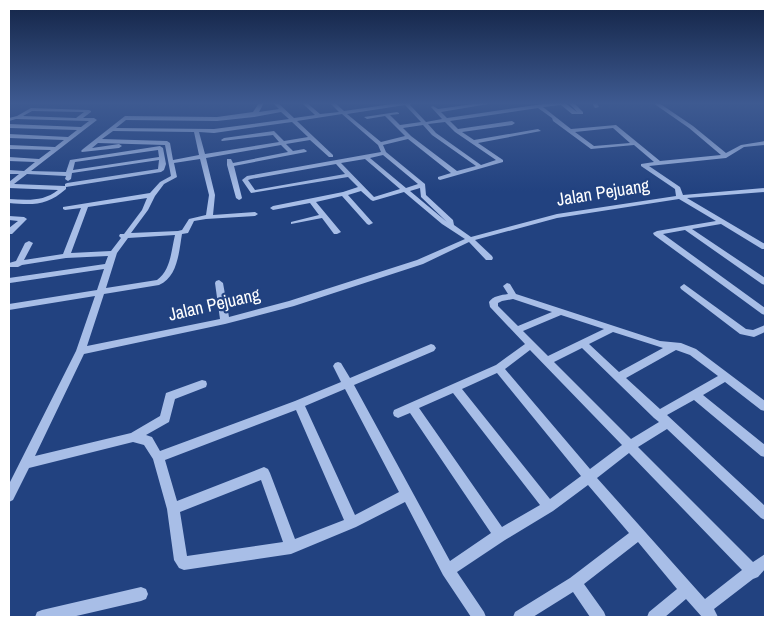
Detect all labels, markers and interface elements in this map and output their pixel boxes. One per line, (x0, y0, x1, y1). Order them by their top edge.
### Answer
street label: Jalan Pejuang (555, 172, 652, 212)
street label: Jalan Pejuang (166, 281, 263, 327)

